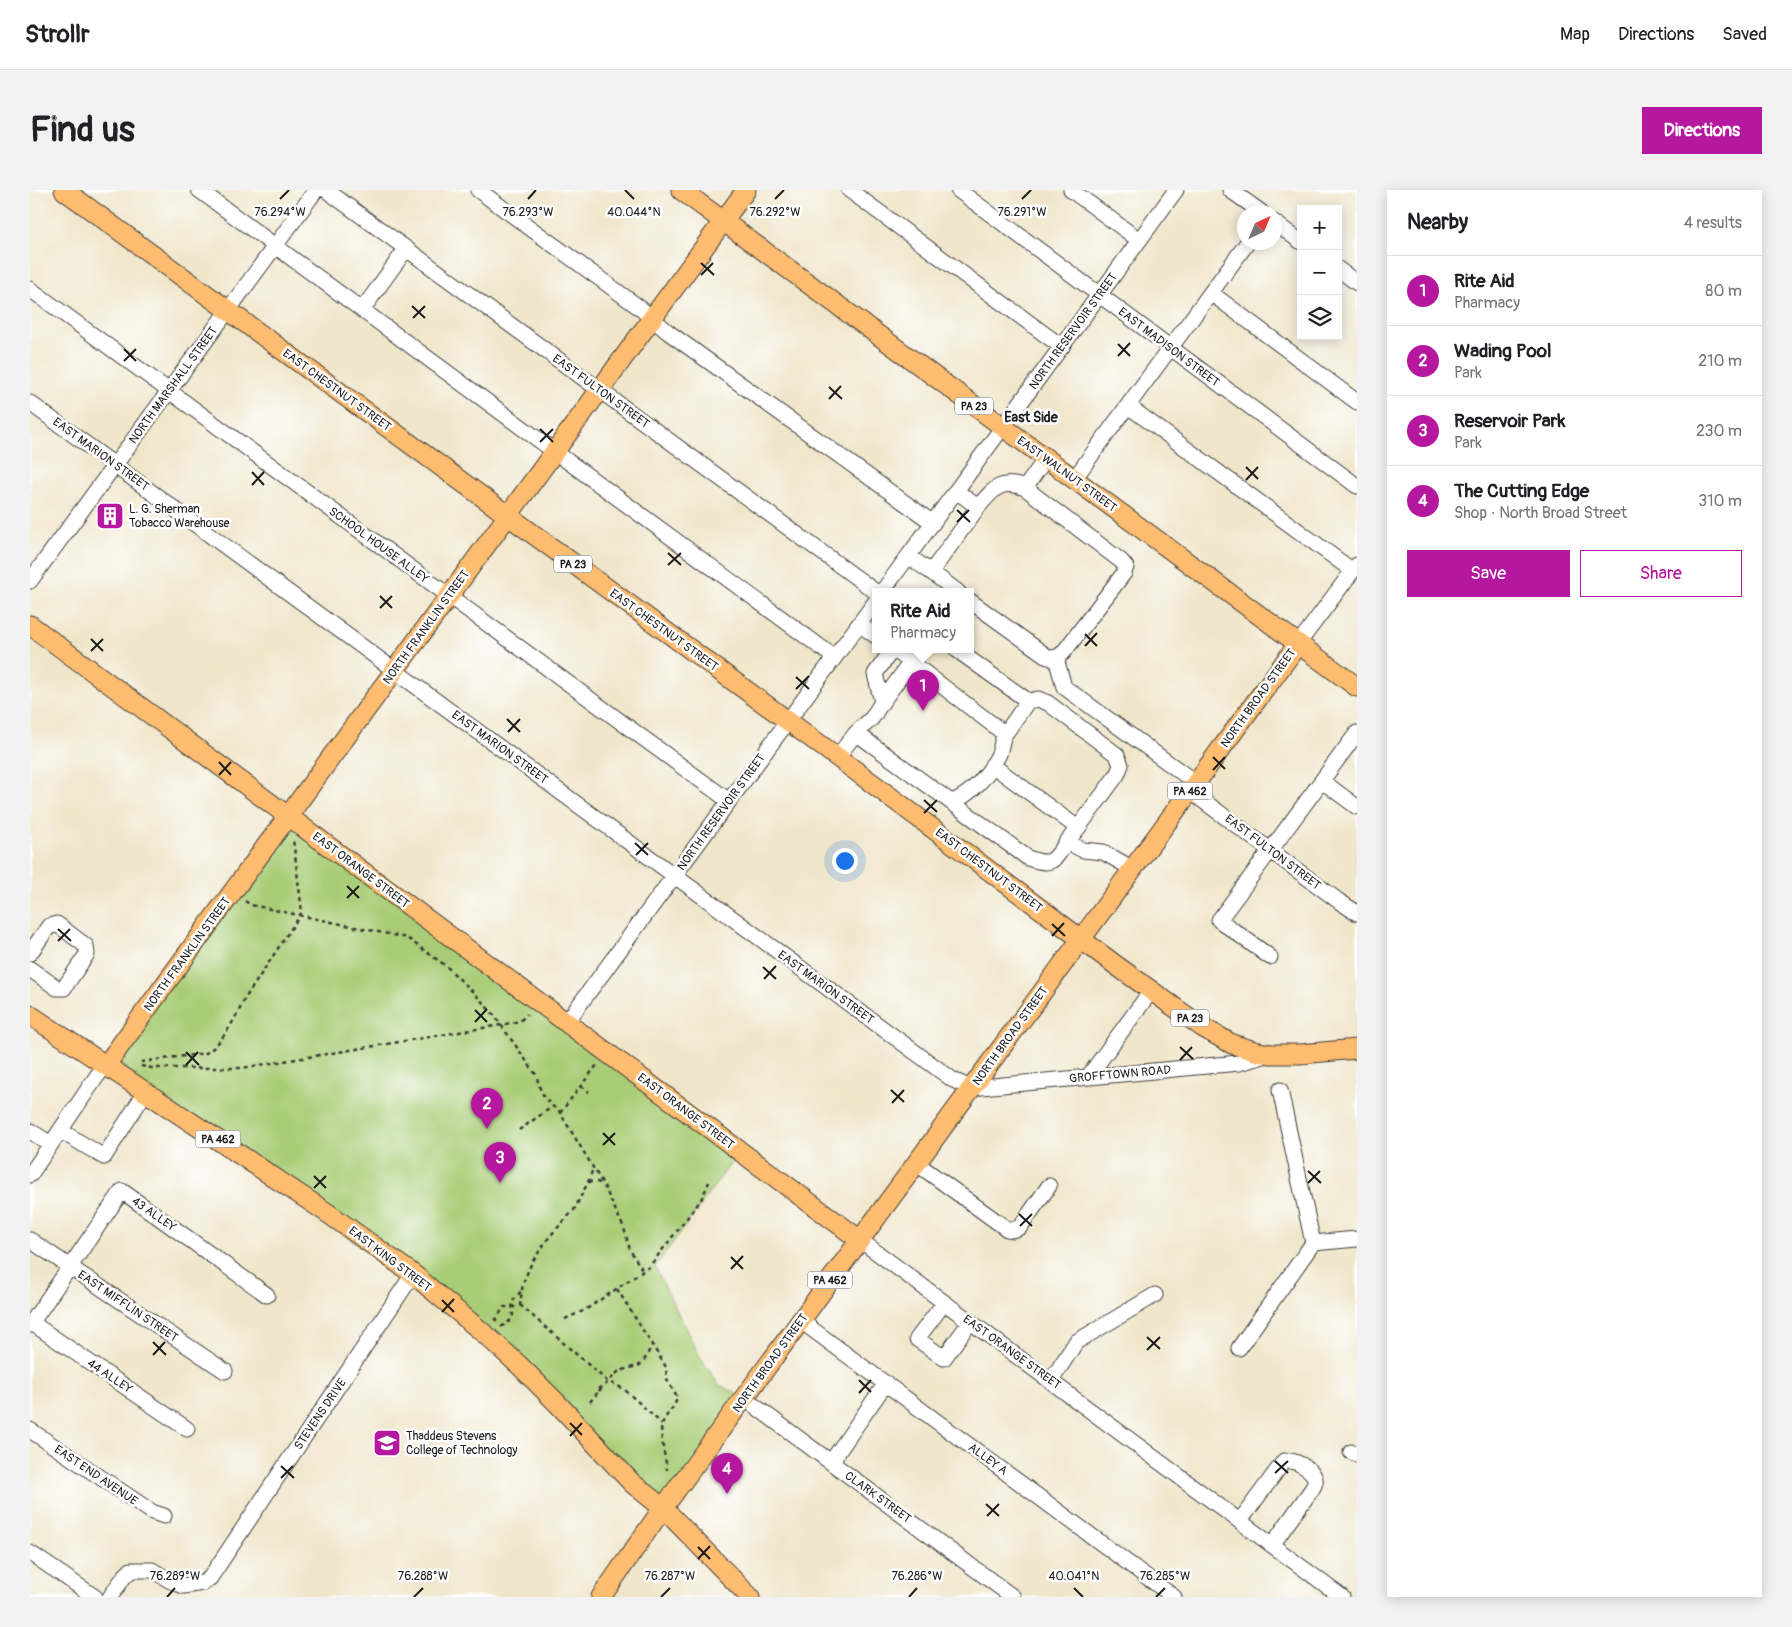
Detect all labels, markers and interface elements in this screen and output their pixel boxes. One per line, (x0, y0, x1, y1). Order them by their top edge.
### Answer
text: Strollr (25, 20, 90, 49)
text: Map (1560, 23, 1590, 46)
text: Directions (1618, 23, 1694, 46)
text: Saved (1722, 23, 1767, 46)
button: Directions (1642, 107, 1762, 154)
text: Find us (30, 108, 135, 152)
text: 76.294°W (254, 205, 306, 220)
text: 76.293°W (502, 205, 554, 220)
text: 40.044°N (607, 205, 661, 220)
text: 76.292°W (749, 205, 801, 220)
text: 76.291°W (997, 205, 1047, 220)
north arrow (1237, 205, 1282, 250)
map controls (1297, 205, 1342, 340)
button: + (1297, 205, 1342, 250)
text: Nearby (1407, 209, 1468, 236)
text: 4 results (1684, 213, 1742, 233)
button: − (1297, 250, 1342, 295)
text: Rite Aid (1454, 269, 1515, 293)
street label: NORTH RESERVOIR STREET (1026, 270, 1121, 392)
text: 1 (1420, 281, 1426, 301)
text: 80 m (1705, 281, 1742, 301)
text: Pharmacy (1454, 293, 1520, 313)
button: layers (1297, 295, 1342, 340)
street label: EAST MADISON STREET (1115, 304, 1222, 391)
street label: NORTH MARSHALL STREET (126, 324, 221, 447)
text: Wading Pool (1454, 339, 1551, 363)
street label: EAST CHESTNUT STREET (280, 346, 394, 435)
street label: EAST FULTON STREET (549, 351, 652, 432)
text: 2 (1419, 351, 1427, 371)
text: 210 m (1698, 351, 1742, 371)
text: Park (1454, 363, 1482, 383)
road number: PA 23 (955, 398, 993, 415)
district label: East Side (1004, 409, 1059, 426)
text: Reservoir Park (1454, 409, 1565, 433)
street label: EAST MARION STREET (50, 414, 152, 495)
text: 3 (1419, 421, 1427, 441)
text: 230 m (1696, 421, 1742, 441)
street label: EAST WALNUT STREET (1014, 433, 1120, 516)
text: Park (1454, 433, 1482, 453)
text: The Cutting Edge (1454, 479, 1589, 503)
text: 4 (1418, 491, 1428, 511)
text: 310 m (1698, 491, 1742, 511)
building icon: L. G. Sherman Tobacco Warehouse (95, 501, 125, 531)
place label: L. G. Sherman Tobacco Warehouse (129, 502, 230, 531)
text: Shop · North Broad Street (1454, 503, 1627, 523)
street label: SCHOOL HOUSE ALLEY (326, 504, 432, 587)
button: Save (1407, 550, 1570, 597)
button: Share (1580, 550, 1742, 597)
road number: PA 23 (554, 556, 592, 572)
street label: NORTH FRANKLIN STREET (380, 567, 473, 687)
street label: EAST CHESTNUT STREET (607, 586, 721, 675)
popup (872, 588, 974, 653)
text: Rite Aid (890, 599, 951, 623)
text: Pharmacy (890, 623, 956, 643)
street label: NORTH BROAD STREET (1217, 646, 1300, 751)
pin: 1 (907, 670, 939, 711)
street label: EAST MARION STREET (449, 707, 551, 788)
street label: NORTH RESERVOIR STREET (674, 751, 769, 873)
road number: PA 462 (1168, 782, 1212, 800)
street label: EAST FULTON STREET (1222, 811, 1324, 893)
street label: EAST CHESTNUT STREET (932, 825, 1045, 916)
street label: EAST ORANGE STREET (309, 829, 412, 912)
your location (832, 848, 858, 874)
street label: NORTH FRANKLIN STREET (141, 894, 234, 1014)
street label: EAST MARION STREET (775, 947, 877, 1028)
street label: NORTH BROAD STREET (969, 984, 1052, 1089)
road number: PA 23 (1171, 1010, 1209, 1026)
street label: GROFFTOWN ROAD (1069, 1063, 1172, 1086)
street label: EAST ORANGE STREET (634, 1070, 737, 1153)
pin: 2 (471, 1088, 503, 1129)
road number: PA 462 (196, 1131, 240, 1148)
pin: 3 (484, 1142, 516, 1183)
street label: 43 ALLEY (129, 1194, 179, 1235)
street label: EAST KING STREET (346, 1224, 434, 1295)
street label: EAST MIFFLIN STREET (75, 1267, 181, 1346)
road number: PA 462 (808, 1272, 852, 1288)
street label: NORTH BROAD STREET (729, 1311, 812, 1416)
street label: EAST ORANGE STREET (960, 1312, 1064, 1393)
street label: 44 ALLEY (84, 1356, 135, 1397)
street label: STEVENS DRIVE (291, 1376, 350, 1453)
school or university icon: Thaddeus Stevens College of Technology (372, 1428, 402, 1458)
place label: Thaddeus Stevens College of Technology (406, 1429, 517, 1458)
street label: ALLEY A (965, 1440, 1010, 1479)
street label: EAST END AVENUE (51, 1442, 140, 1509)
pin: 4 (711, 1453, 743, 1494)
street label: CLARK STREET (842, 1468, 914, 1527)
text: 76.289°W (150, 1569, 200, 1584)
text: 76.288°W (398, 1569, 448, 1584)
text: 76.287°W (645, 1569, 695, 1584)
text: 76.286°W (891, 1569, 943, 1584)
text: 40.041°N (1048, 1569, 1100, 1584)
text: 76.285°W (1140, 1569, 1190, 1584)

